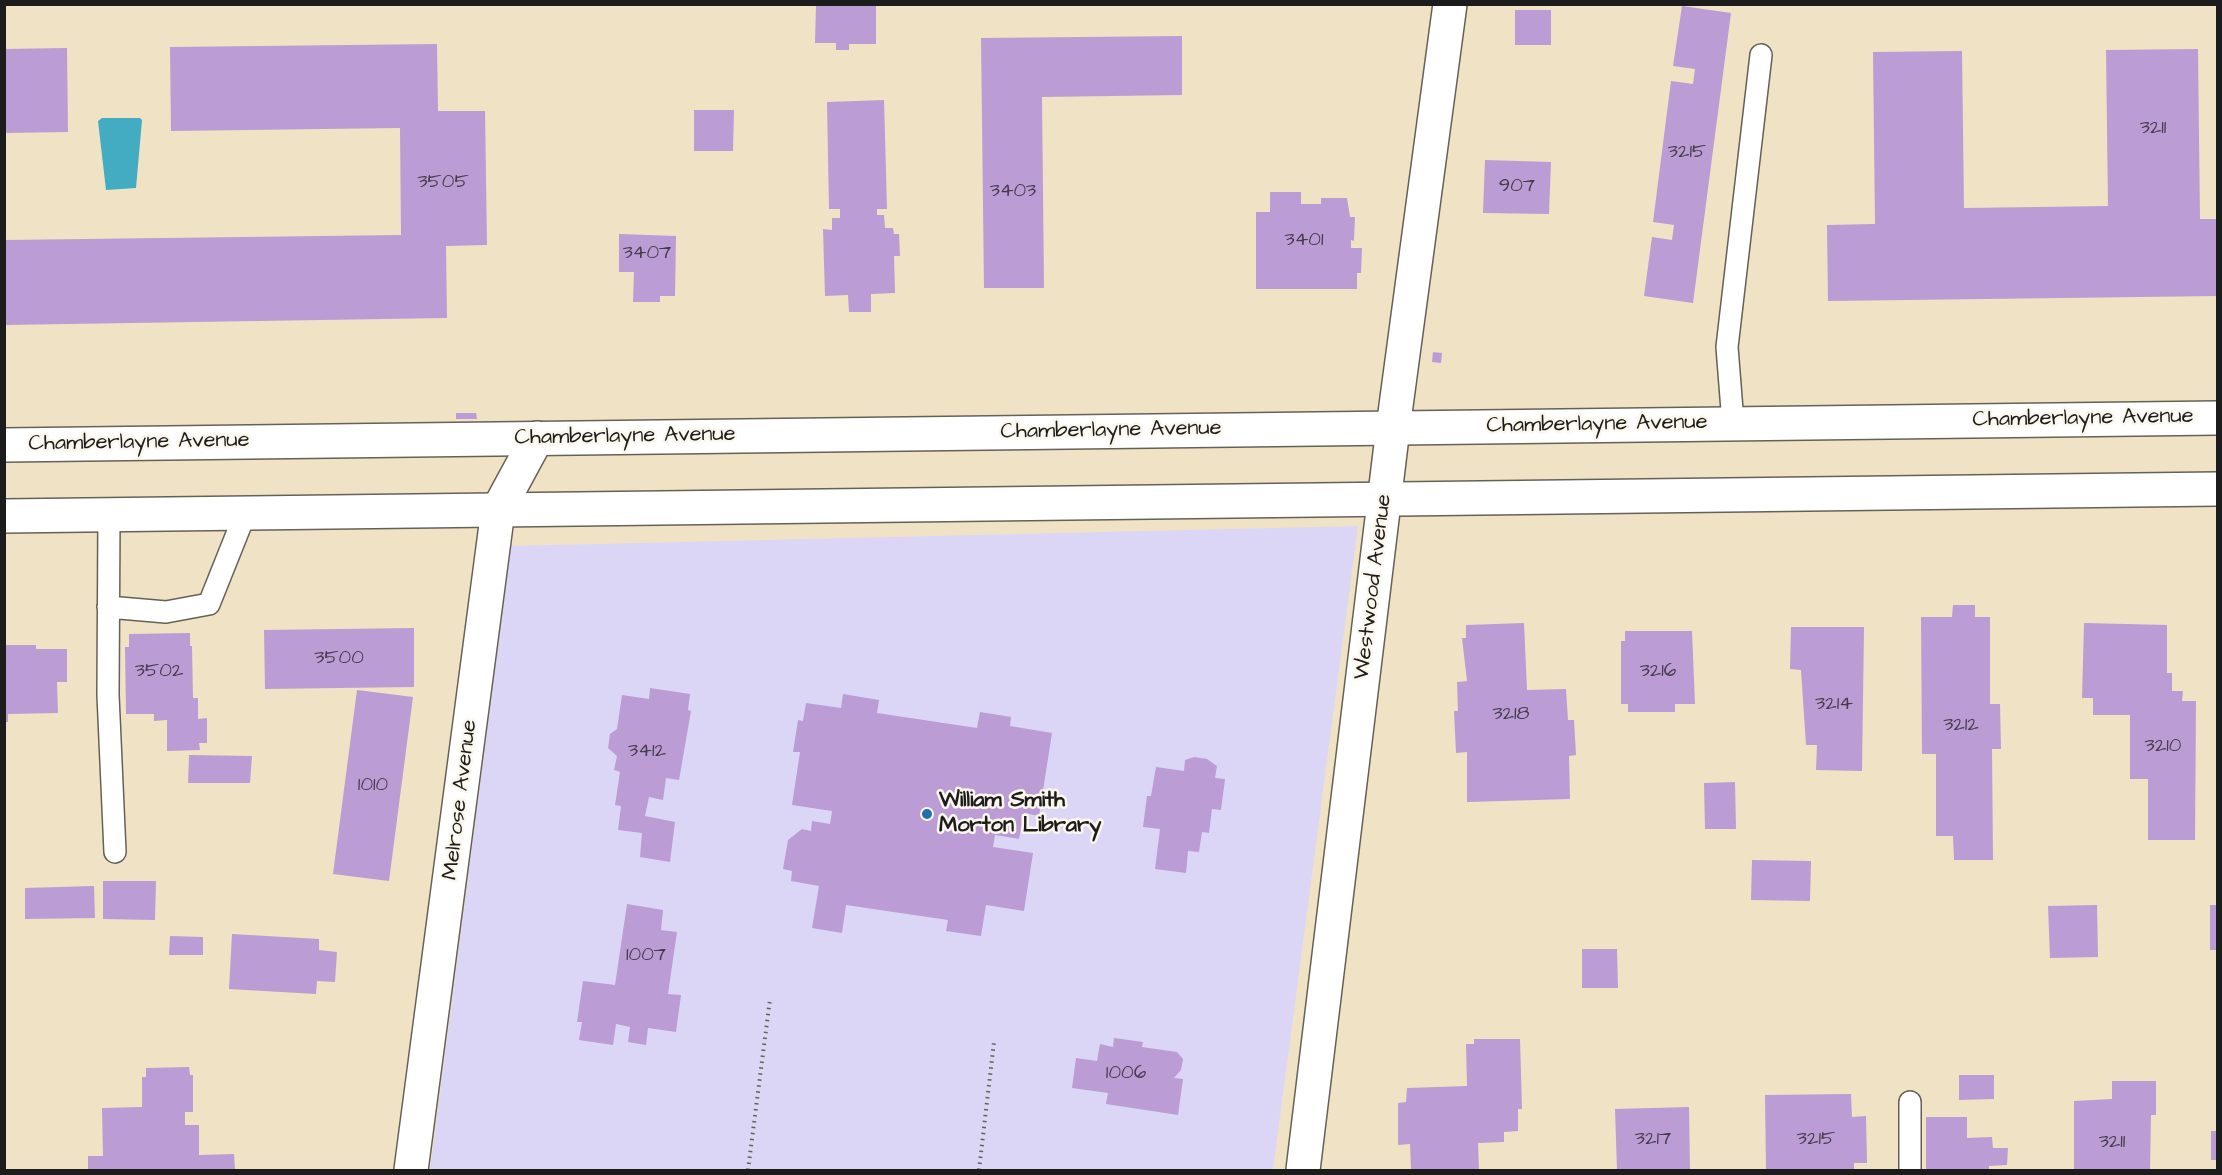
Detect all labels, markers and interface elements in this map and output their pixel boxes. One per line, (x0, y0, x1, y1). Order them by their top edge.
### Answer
house number: 3211 (2140, 117, 2166, 141)
house number: 3215 (1668, 141, 1706, 165)
house number: 3505 (417, 171, 469, 195)
house number: 907 (1499, 175, 1535, 199)
house number: 3403 (990, 180, 1036, 204)
house number: 3401 (1285, 229, 1323, 253)
house number: 3407 (623, 242, 671, 266)
street label: Chamberlayne Avenue (1972, 404, 2194, 434)
street label: Chamberlayne Avenue (1486, 410, 1708, 440)
street label: Chamberlayne Avenue (1000, 416, 1222, 446)
street label: Chamberlayne Avenue (514, 422, 736, 452)
street label: Chamberlayne Avenue (28, 428, 250, 458)
street label: Westwood Avenue (1350, 493, 1398, 681)
house number: 3500 (314, 647, 364, 671)
house number: 3502 (135, 660, 183, 684)
house number: 3216 (1640, 660, 1676, 684)
house number: 3214 (1815, 693, 1853, 717)
house number: 3218 (1492, 703, 1530, 727)
house number: 3212 (1943, 714, 1979, 738)
street label: Melrose Avenue (438, 718, 484, 882)
house number: 3210 (2145, 735, 2181, 759)
house number: 3412 (628, 740, 666, 764)
house number: 1010 (358, 774, 388, 798)
place label: William Smith Morton Library (939, 788, 1101, 840)
marker: William Smith Morton Library (920, 807, 934, 821)
house number: 1007 (626, 944, 666, 968)
house number: 1006 (1106, 1062, 1146, 1086)
house number: 3217 (1635, 1128, 1671, 1152)
house number: 3215 (1797, 1128, 1835, 1152)
house number: 3211 (2099, 1131, 2125, 1155)

